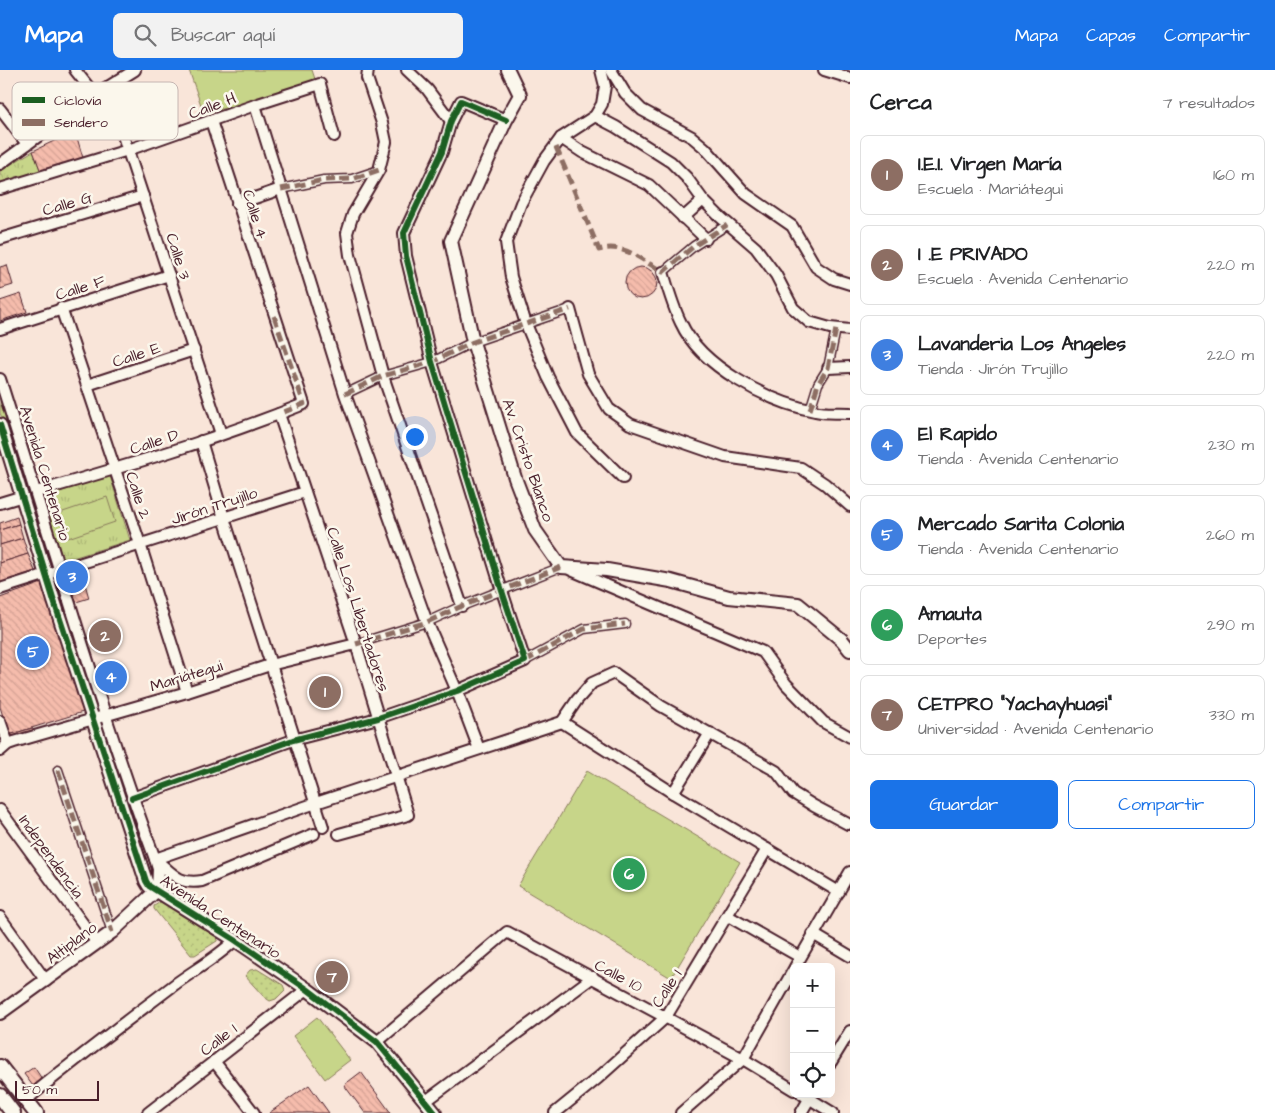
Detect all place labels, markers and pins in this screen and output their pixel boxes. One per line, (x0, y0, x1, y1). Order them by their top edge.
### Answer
pin: 3 (56, 558, 88, 596)
pin: 2 (89, 617, 121, 655)
pin: 5 (17, 633, 49, 671)
pin: 4 (95, 658, 127, 696)
pin: 1 (309, 673, 341, 711)
pin: 6 (613, 855, 645, 893)
pin: 7 (316, 958, 348, 996)

